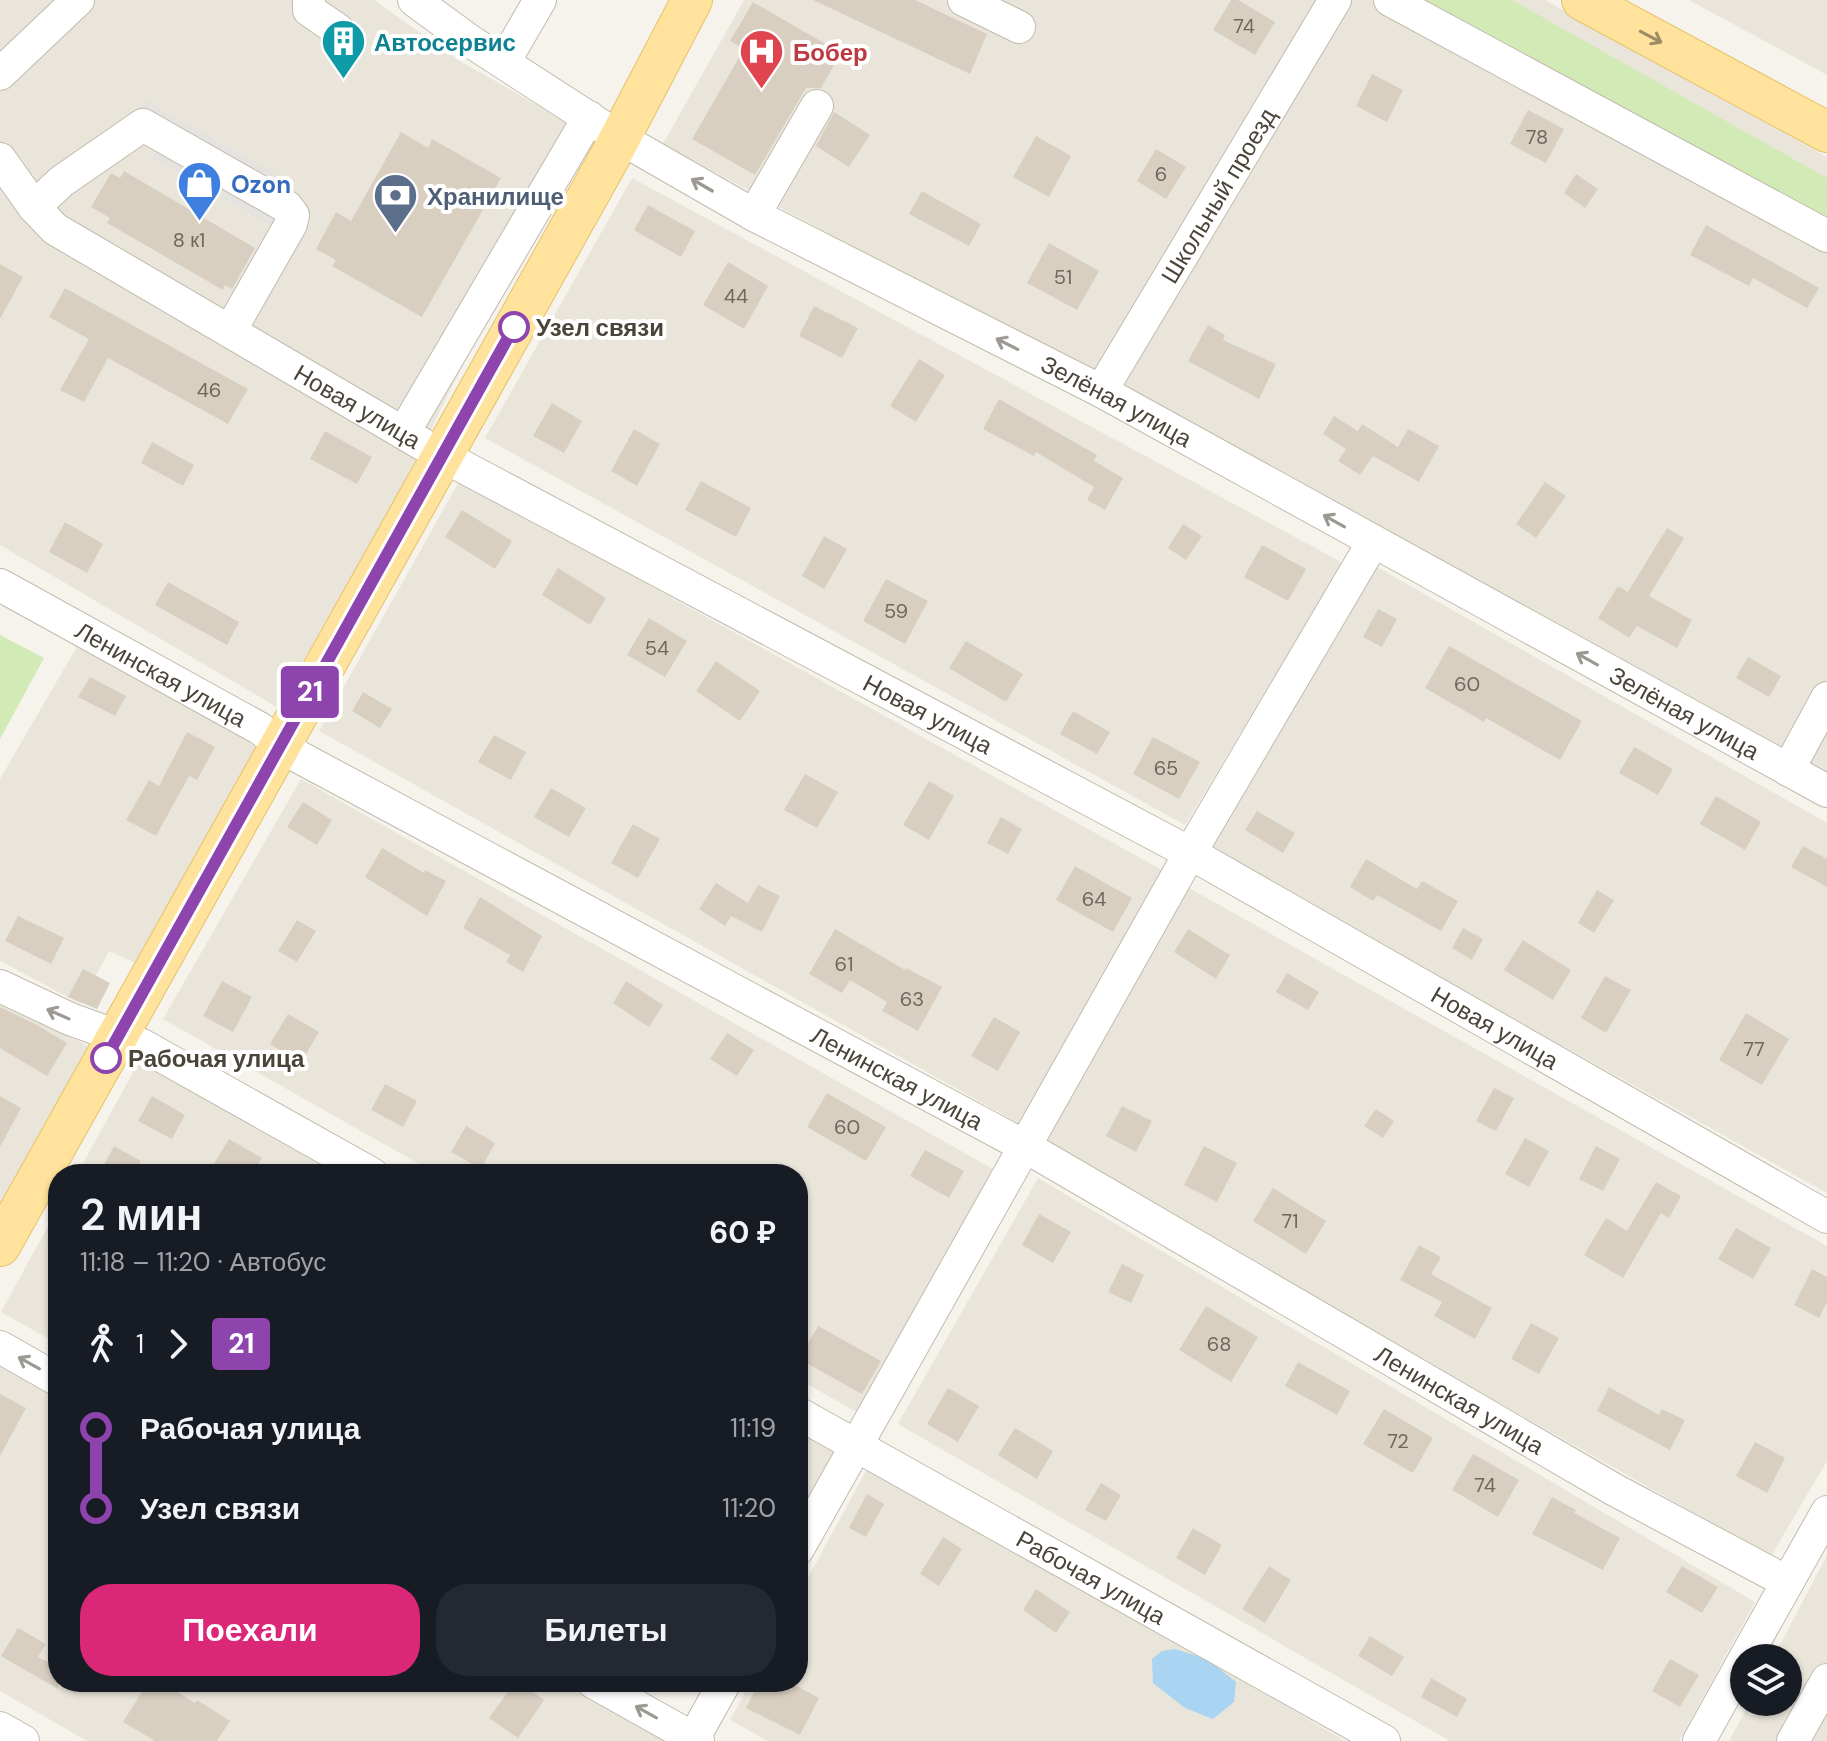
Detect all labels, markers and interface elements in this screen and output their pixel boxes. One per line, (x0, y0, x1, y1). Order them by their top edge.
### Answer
house number: 74 (1233, 13, 1255, 39)
building icon: Автосервис (319, 18, 367, 81)
place label: Автосервис (374, 27, 516, 58)
hospital icon: Бобер (738, 28, 786, 91)
one-way arrow (1639, 29, 1662, 45)
place label: Бобер (793, 37, 868, 68)
street label: Школьный проезд (1154, 102, 1283, 289)
house number: 78 (1526, 124, 1548, 150)
shop icon: Ozon (176, 160, 224, 223)
house number: 6 (1155, 161, 1167, 187)
place label: Ozon (231, 169, 291, 200)
bank icon: Хранилище (372, 172, 420, 235)
one-way arrow (691, 177, 714, 193)
place label: Хранилище (427, 181, 564, 212)
house number: 8 к1 (173, 227, 205, 253)
house number: 51 (1054, 264, 1072, 290)
house number: 44 (724, 283, 748, 309)
marker: Узел связи (499, 312, 529, 342)
place label: Узел связи (536, 312, 664, 343)
one-way arrow (996, 335, 1020, 351)
street label: Зелёная улица (1036, 348, 1198, 454)
street label: Новая улица (289, 357, 427, 456)
house number: 46 (197, 377, 221, 403)
one-way arrow (1323, 512, 1347, 528)
house number: 59 (884, 598, 908, 624)
street label: Ленинская улица (70, 614, 253, 734)
house number: 54 (645, 635, 669, 661)
one-way arrow (1576, 651, 1599, 667)
street label: Зелёная улица (1604, 659, 1766, 767)
line badge: 21 (274, 666, 346, 718)
street label: Новая улица (858, 667, 999, 761)
house number: 60 (1454, 671, 1480, 697)
text: 21 (297, 673, 323, 710)
house number: 65 (1154, 755, 1178, 781)
house number: 64 (1082, 886, 1106, 912)
house number: 61 (835, 951, 853, 977)
street label: Новая улица (1426, 979, 1565, 1076)
house number: 63 (900, 986, 924, 1012)
one-way arrow (46, 1005, 71, 1020)
street label: Ленинская улица (806, 1019, 989, 1137)
house number: 77 (1743, 1036, 1765, 1062)
marker: Рабочая улица (91, 1043, 121, 1073)
place label: Рабочая улица (128, 1043, 305, 1074)
house number: 60 (834, 1114, 860, 1140)
text: 2 мин (80, 1186, 202, 1244)
house number: 71 (1282, 1208, 1299, 1234)
text: 60 ₽ (709, 1213, 776, 1252)
text: 11:18 – 11:20 · Автобус (80, 1245, 326, 1279)
icon: walk (80, 1322, 124, 1366)
icon: forward (156, 1322, 200, 1366)
text: 21 (228, 1325, 254, 1362)
text: 1 (136, 1327, 144, 1361)
house number: 68 (1207, 1331, 1231, 1357)
street label: Ленинская улица (1369, 1338, 1550, 1461)
one-way arrow (18, 1355, 41, 1371)
text: Рабочая улица (140, 1409, 360, 1448)
text: 11:19 (730, 1411, 776, 1445)
house number: 72 (1387, 1428, 1409, 1454)
house number: 74 (1474, 1472, 1496, 1498)
text: Узел связи (140, 1489, 300, 1528)
text: 11:20 (722, 1491, 776, 1525)
street label: Рабочая улица (1011, 1523, 1172, 1632)
button: Поехали (80, 1584, 420, 1676)
button: Билеты (436, 1584, 776, 1676)
map controls (1730, 1644, 1802, 1716)
button: layers (1730, 1644, 1802, 1716)
one-way arrow (634, 1703, 658, 1719)

